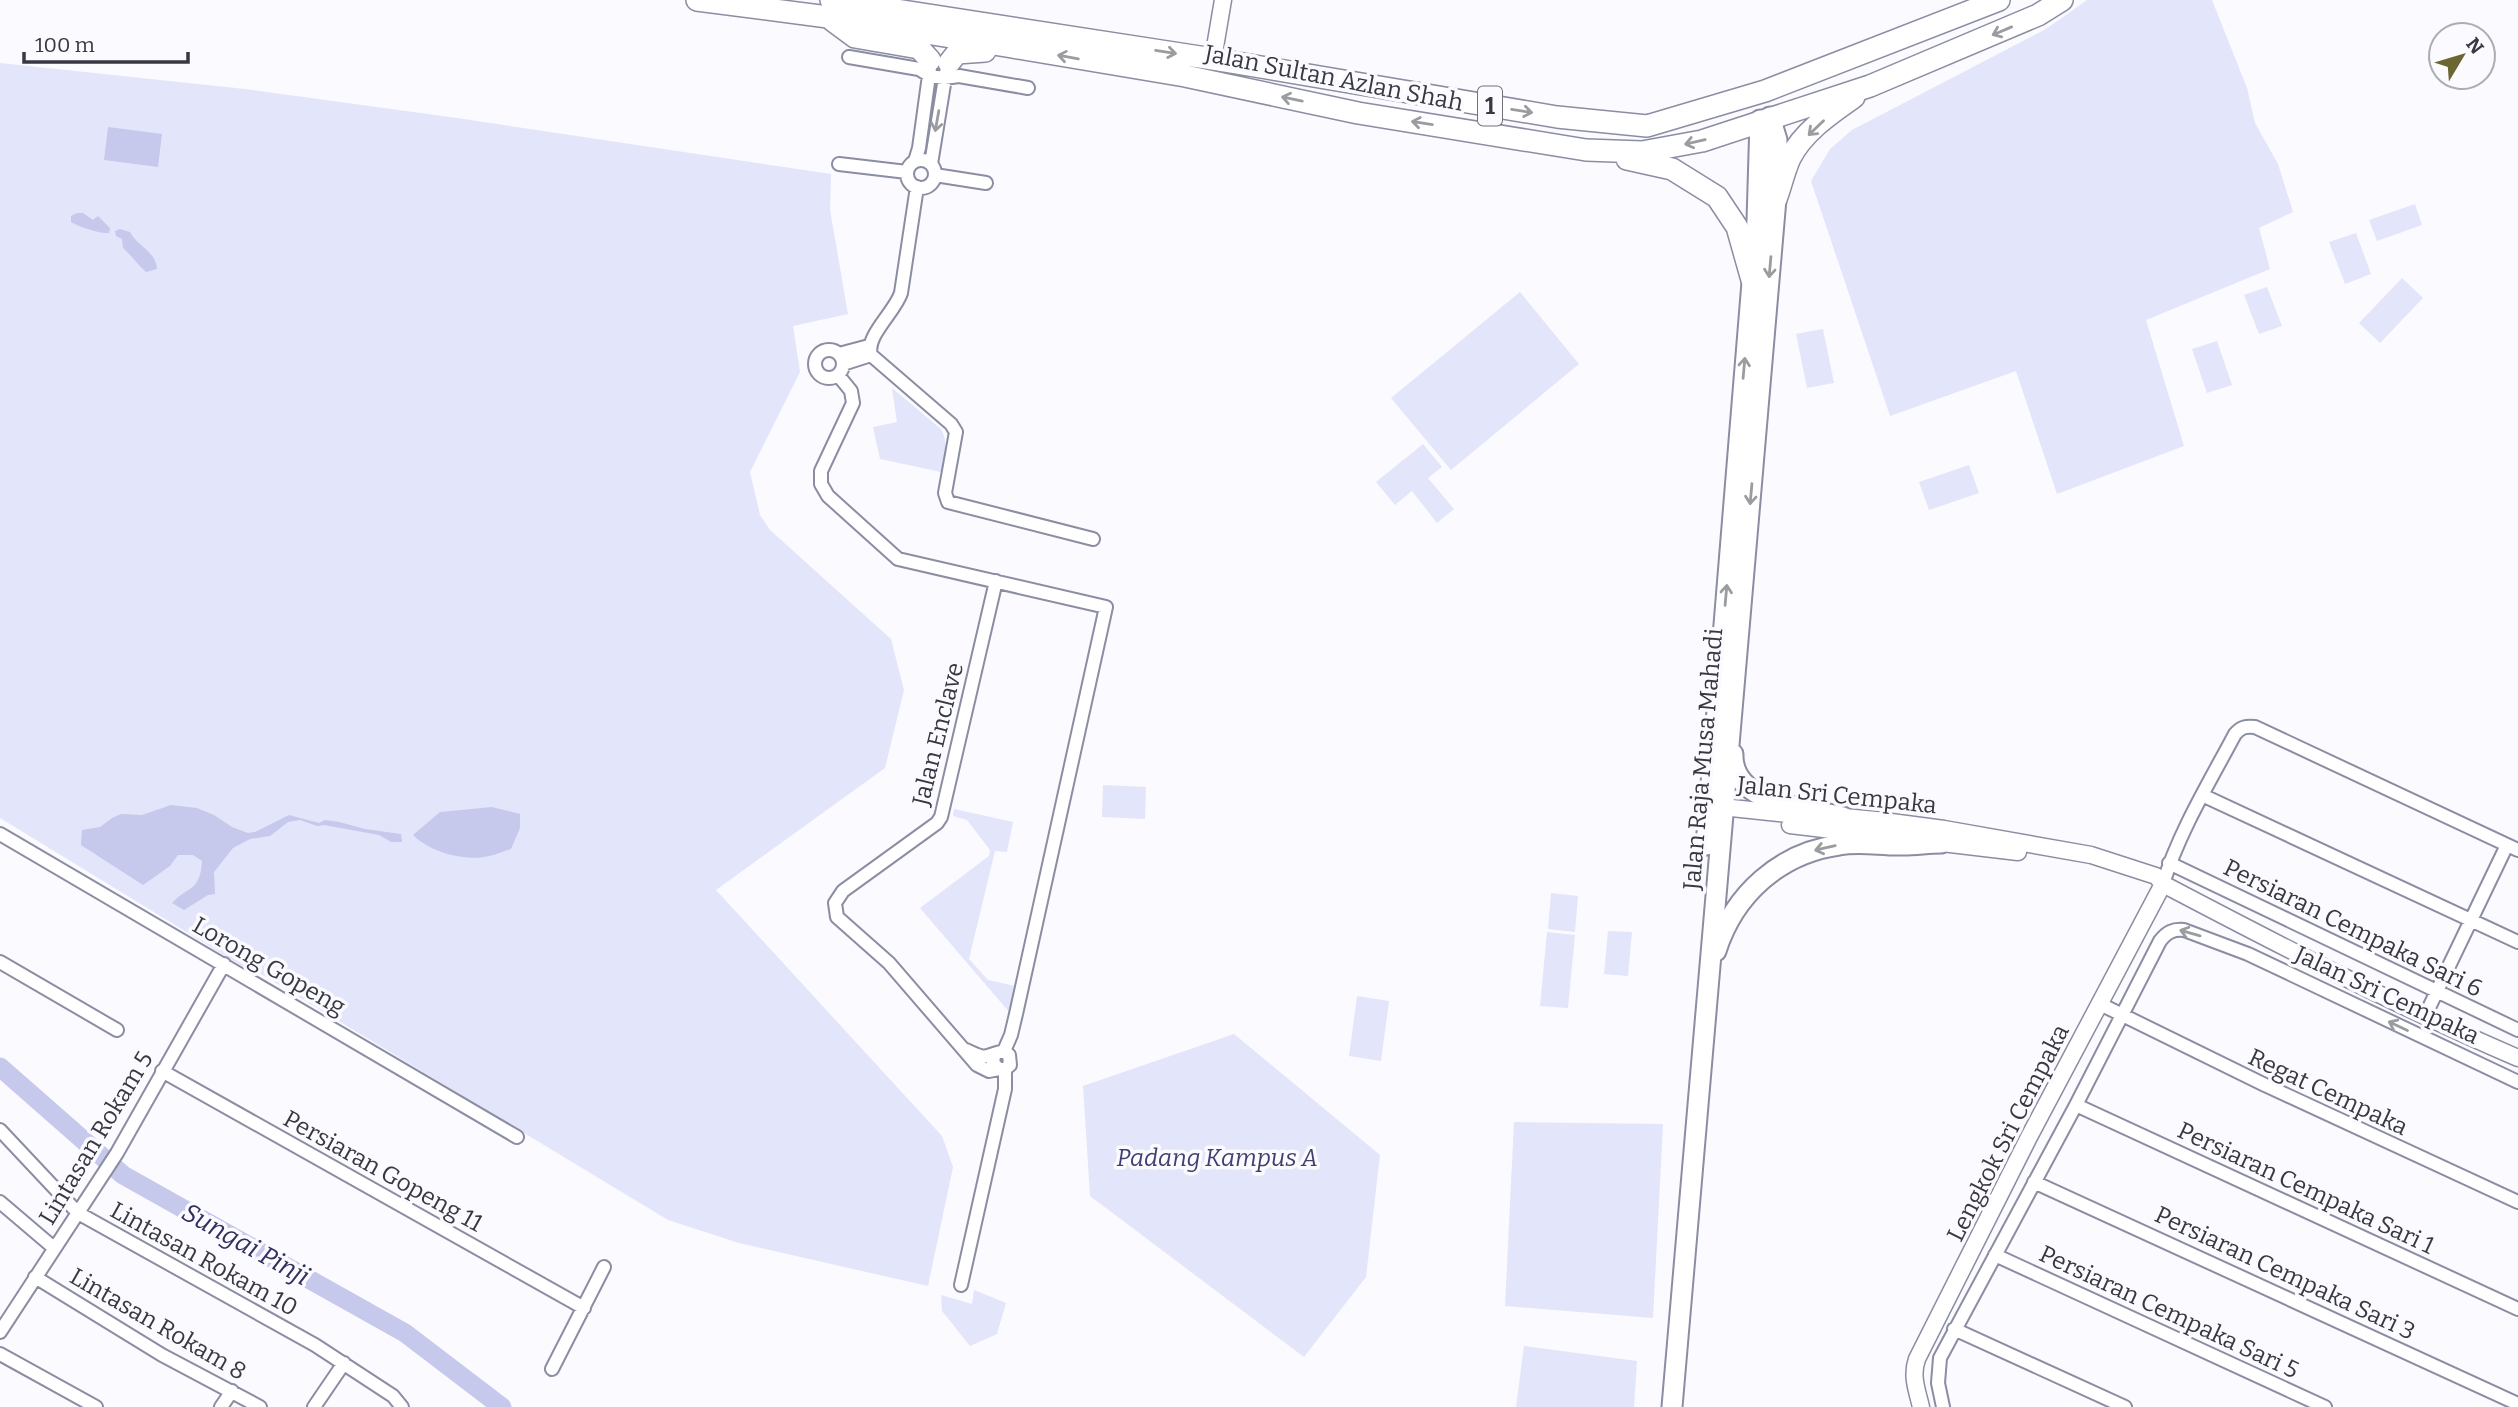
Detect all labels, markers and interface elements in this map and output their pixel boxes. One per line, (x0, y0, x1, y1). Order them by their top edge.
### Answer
scale bar (24, 21, 189, 65)
north arrow (2427, 21, 2497, 91)
one-way arrow (1991, 25, 2013, 38)
text: 100 m (35, 32, 95, 58)
text: N (2461, 33, 2489, 59)
street label: Jalan Sultan Azlan Shah (1201, 39, 1466, 117)
one-way arrow (1154, 46, 1177, 59)
one-way arrow (1057, 50, 1080, 63)
road number: 1 (1478, 86, 1502, 125)
one-way arrow (1281, 91, 1304, 105)
one-way arrow (1510, 105, 1533, 118)
one-way arrow (930, 109, 943, 132)
one-way arrow (1411, 116, 1434, 129)
one-way arrow (1807, 119, 1824, 136)
one-way arrow (1684, 135, 1707, 149)
one-way arrow (1763, 256, 1776, 278)
one-way arrow (1738, 357, 1751, 380)
one-way arrow (1744, 482, 1757, 505)
one-way arrow (1720, 584, 1733, 607)
street label: Jalan Raja Musa Mahadi (1678, 627, 1728, 892)
street label: Jalan Enclave (906, 660, 969, 809)
street label: Jalan Sri Cempaka (1735, 770, 1938, 819)
one-way arrow (1814, 842, 1837, 855)
street label: Persiaran Cempaka Sari 6 (2219, 853, 2487, 1003)
street label: Lorong Gopeng (188, 911, 350, 1021)
one-way arrow (2180, 926, 2202, 939)
street label: Jalan Sri Cempaka (2289, 940, 2484, 1050)
one-way arrow (2388, 1018, 2409, 1032)
street label: Lengkok Sri Cempaka (1941, 1020, 2075, 1246)
street label: Regat Cempaka (2244, 1043, 2412, 1141)
street label: Lintasan Rokam 5 (33, 1046, 159, 1230)
street label: Persiaran Gopeng 11 (278, 1105, 488, 1238)
street label: Persiaran Cempaka Sari 1 (2173, 1116, 2439, 1260)
park label: Padang Kampus A (1116, 1144, 1318, 1172)
street label: Lintasan Rokam 10 (106, 1196, 302, 1322)
water label: Sungai Pinji (177, 1197, 315, 1292)
street label: Persiaran Cempaka Sari 3 (2151, 1200, 2419, 1346)
street label: Persiaran Cempaka Sari 5 (2035, 1240, 2303, 1384)
street label: Lintasan Rokam 8 (65, 1262, 251, 1386)

